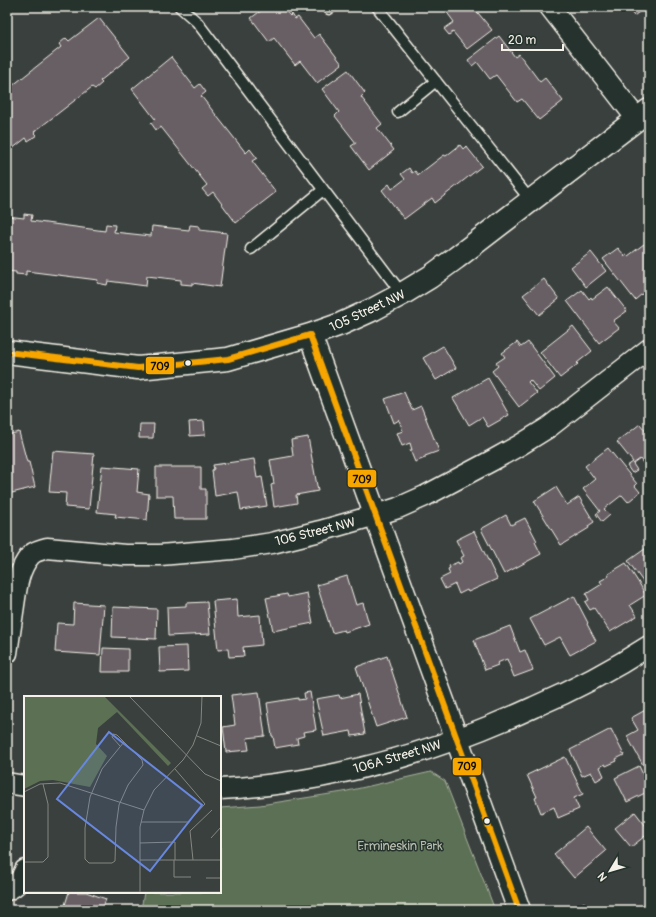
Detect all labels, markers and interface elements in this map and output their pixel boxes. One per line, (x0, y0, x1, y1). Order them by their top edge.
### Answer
scale bar (502, 26, 563, 52)
text: 20 m (508, 33, 537, 48)
street label: 105 Street NW (327, 286, 408, 335)
line badge: 709 (145, 356, 175, 375)
unlabelled marker (183, 358, 193, 368)
text: 709 (151, 360, 170, 373)
line badge: 709 (347, 469, 377, 488)
text: 709 (353, 473, 372, 486)
street label: 106 Street NW (273, 514, 357, 550)
inset map (24, 696, 221, 893)
street label: 106A Street NW (351, 737, 443, 777)
line badge: 709 (452, 757, 482, 776)
text: 709 (458, 760, 477, 773)
unlabelled marker (482, 816, 492, 826)
park label: Ermineskin Park (357, 838, 443, 854)
north arrow (590, 851, 630, 891)
text: N (595, 869, 610, 884)

